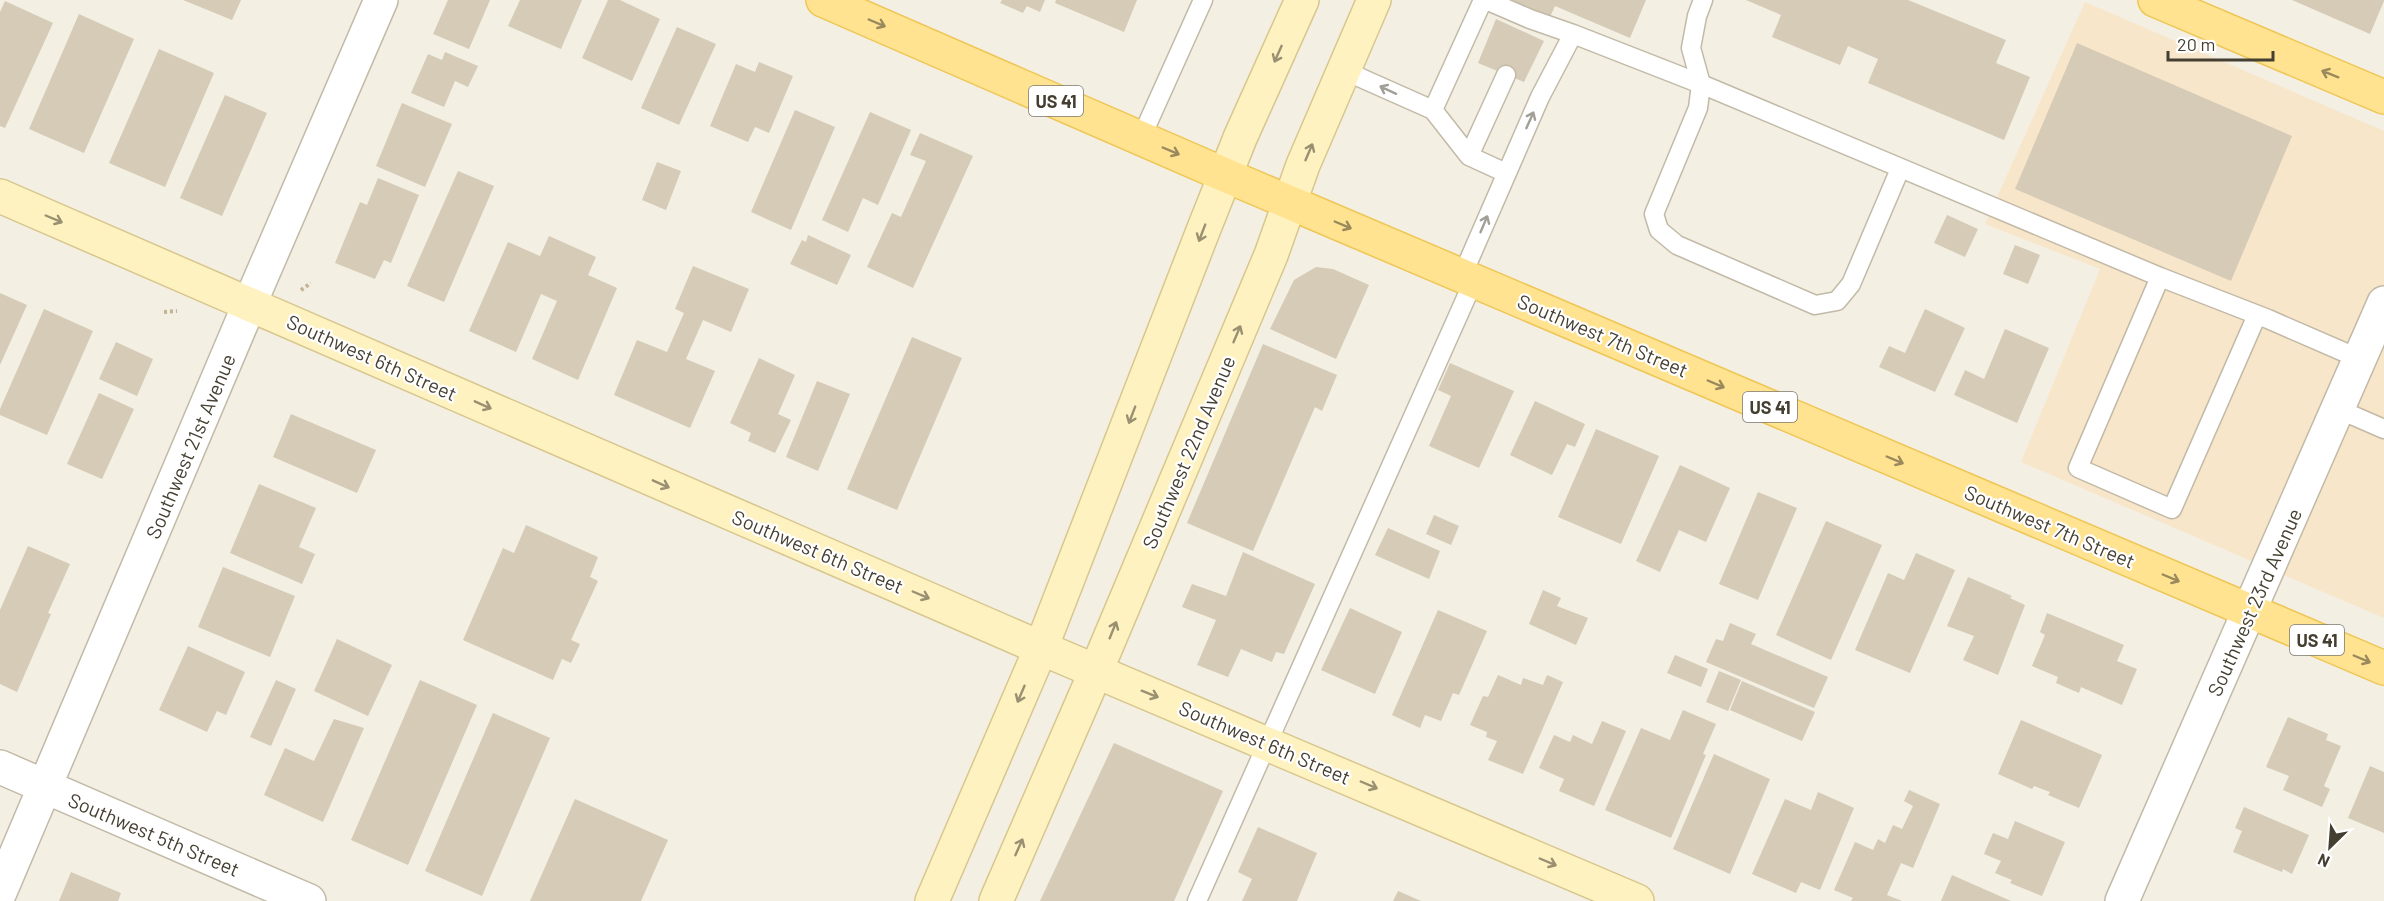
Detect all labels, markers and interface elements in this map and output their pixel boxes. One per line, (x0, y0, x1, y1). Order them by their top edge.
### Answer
one-way arrow (867, 18, 885, 29)
scale bar (2168, 24, 2273, 62)
text: 20 m (2177, 33, 2215, 55)
one-way arrow (1272, 44, 1283, 62)
one-way arrow (2321, 68, 2340, 79)
one-way arrow (1380, 84, 1398, 95)
road number: US 41 (1029, 86, 1083, 116)
one-way arrow (1525, 111, 1536, 129)
one-way arrow (1304, 144, 1315, 162)
one-way arrow (1161, 146, 1180, 157)
one-way arrow (44, 214, 62, 225)
one-way arrow (1479, 216, 1490, 234)
one-way arrow (1334, 220, 1352, 231)
one-way arrow (1196, 223, 1207, 242)
street label: Southwest 7th Street (1514, 288, 1692, 382)
street label: Southwest 6th Street (283, 309, 461, 405)
one-way arrow (1232, 325, 1243, 344)
street label: Southwest 21st Avenue (140, 350, 240, 542)
street label: Southwest 22nd Avenue (1136, 352, 1240, 552)
one-way arrow (1706, 379, 1725, 390)
road number: US 41 (1743, 392, 1797, 422)
one-way arrow (474, 401, 492, 412)
one-way arrow (1125, 405, 1136, 424)
one-way arrow (1886, 455, 1904, 466)
one-way arrow (652, 478, 670, 490)
street label: Southwest 7th Street (1961, 479, 2139, 573)
street label: Southwest 6th Street (729, 504, 907, 598)
street label: Southwest 23rd Avenue (2202, 504, 2306, 700)
one-way arrow (2162, 573, 2180, 584)
one-way arrow (912, 590, 930, 601)
one-way arrow (1108, 621, 1119, 640)
road number: US 41 (2290, 625, 2344, 655)
one-way arrow (2353, 654, 2371, 665)
one-way arrow (1015, 684, 1026, 702)
one-way arrow (1140, 689, 1159, 700)
street label: Southwest 6th Street (1176, 695, 1354, 789)
one-way arrow (1359, 780, 1377, 792)
street label: Southwest 5th Street (65, 787, 243, 881)
north arrow (2300, 817, 2360, 877)
one-way arrow (1014, 839, 1025, 857)
text: N (2315, 850, 2332, 872)
one-way arrow (1539, 858, 1557, 869)

